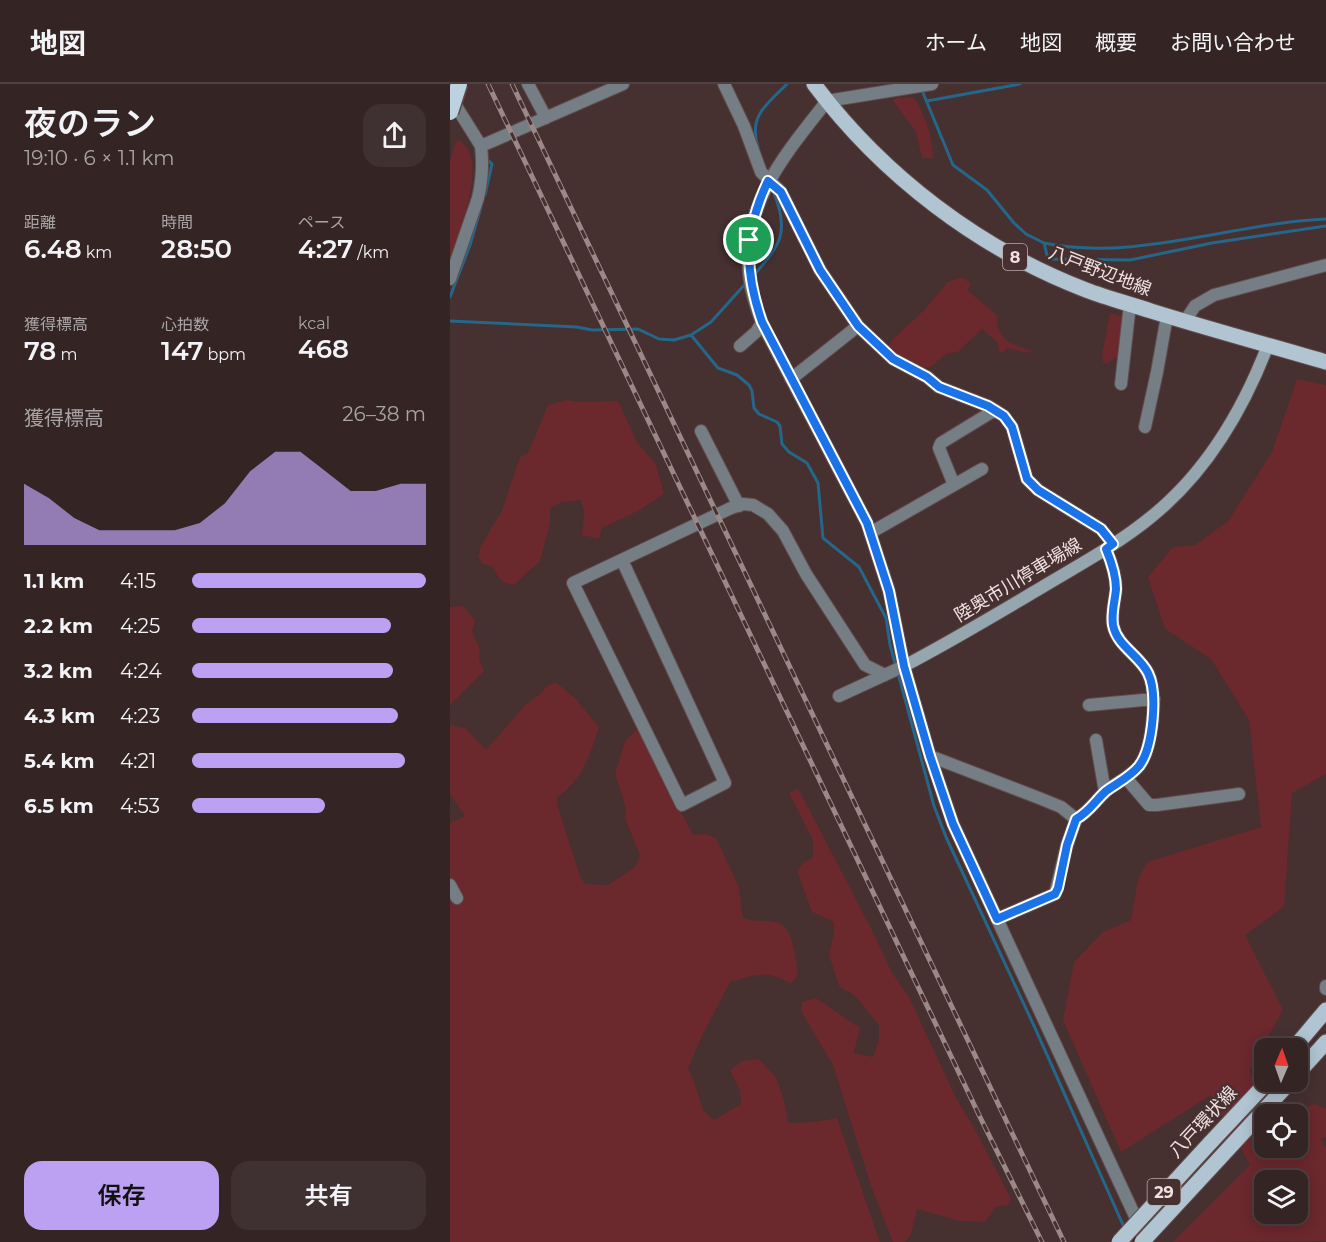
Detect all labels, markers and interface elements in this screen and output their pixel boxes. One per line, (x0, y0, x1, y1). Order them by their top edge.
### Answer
text: 地図 (30, 26, 86, 60)
text: ホーム (925, 30, 987, 55)
text: 地図 (1020, 30, 1062, 55)
text: 概要 (1095, 30, 1137, 55)
text: お問い合わせ (1170, 30, 1296, 55)
text: 夜のラン (24, 103, 156, 143)
button: share (363, 104, 426, 167)
text: 19:10 · 6 × 1.1 km (24, 146, 174, 170)
text: 距離 (24, 213, 56, 232)
text: 時間 (161, 213, 193, 232)
text: ペース (298, 213, 345, 232)
pin (723, 214, 774, 265)
icon: arrive (732, 223, 765, 256)
text: 6.48 (24, 233, 82, 265)
text: 28:50 (161, 233, 232, 265)
text: 4:27 (298, 233, 353, 265)
street label: 八戸野辺地線 (1046, 241, 1154, 301)
text: km (82, 243, 112, 262)
text: /km (353, 243, 389, 262)
road number: 8 (1003, 244, 1027, 270)
text: kcal (298, 314, 330, 333)
text: 獲得標高 (24, 315, 88, 334)
text: 心拍数 (161, 315, 209, 334)
text: 468 (298, 333, 349, 365)
text: 78 (24, 335, 56, 367)
text: 147 (161, 335, 203, 367)
text: m (56, 345, 77, 364)
text: bpm (203, 345, 246, 364)
text: 26–38 m (342, 402, 426, 426)
text: 獲得標高 (24, 406, 104, 430)
street label: 陸奥市川停車場線 (951, 533, 1085, 627)
text: 1.1 km (24, 569, 84, 593)
text: 4:15 (120, 569, 156, 593)
text: 2.2 km (24, 614, 93, 638)
text: 4:25 (120, 614, 160, 638)
text: 3.2 km (24, 659, 93, 683)
text: 4:24 (120, 659, 162, 683)
text: 4.3 km (24, 704, 95, 728)
text: 4:23 (120, 704, 160, 728)
text: 5.4 km (24, 749, 95, 773)
text: 4:21 (120, 749, 156, 773)
text: 6.5 km (24, 794, 94, 818)
text: 4:53 (120, 794, 160, 818)
north arrow (1254, 1038, 1308, 1092)
map controls (1254, 1038, 1308, 1224)
street label: 八戸環状線 (1164, 1082, 1242, 1162)
button: locate (1254, 1104, 1308, 1158)
button: 保存 (24, 1161, 219, 1230)
button: 共有 (231, 1161, 426, 1230)
button: layers (1254, 1170, 1308, 1224)
road number: 29 (1148, 1179, 1180, 1205)

